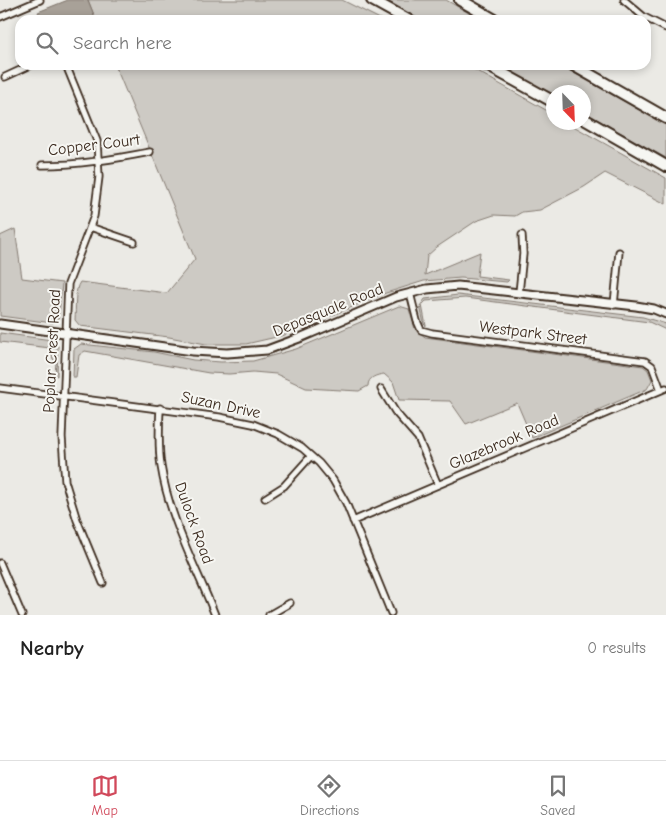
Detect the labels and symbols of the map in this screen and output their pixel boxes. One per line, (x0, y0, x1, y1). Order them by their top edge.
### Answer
north arrow (546, 85, 591, 130)
street label: Copper Court (47, 130, 141, 160)
street label: Depasquale Road (270, 280, 386, 340)
street label: Poplar Crest Road (40, 289, 64, 413)
street label: Westpark Street (478, 317, 588, 349)
street label: Suzan Drive (180, 388, 262, 422)
street label: Glazebrook Road (447, 411, 561, 473)
street label: Dulock Road (171, 480, 217, 566)

